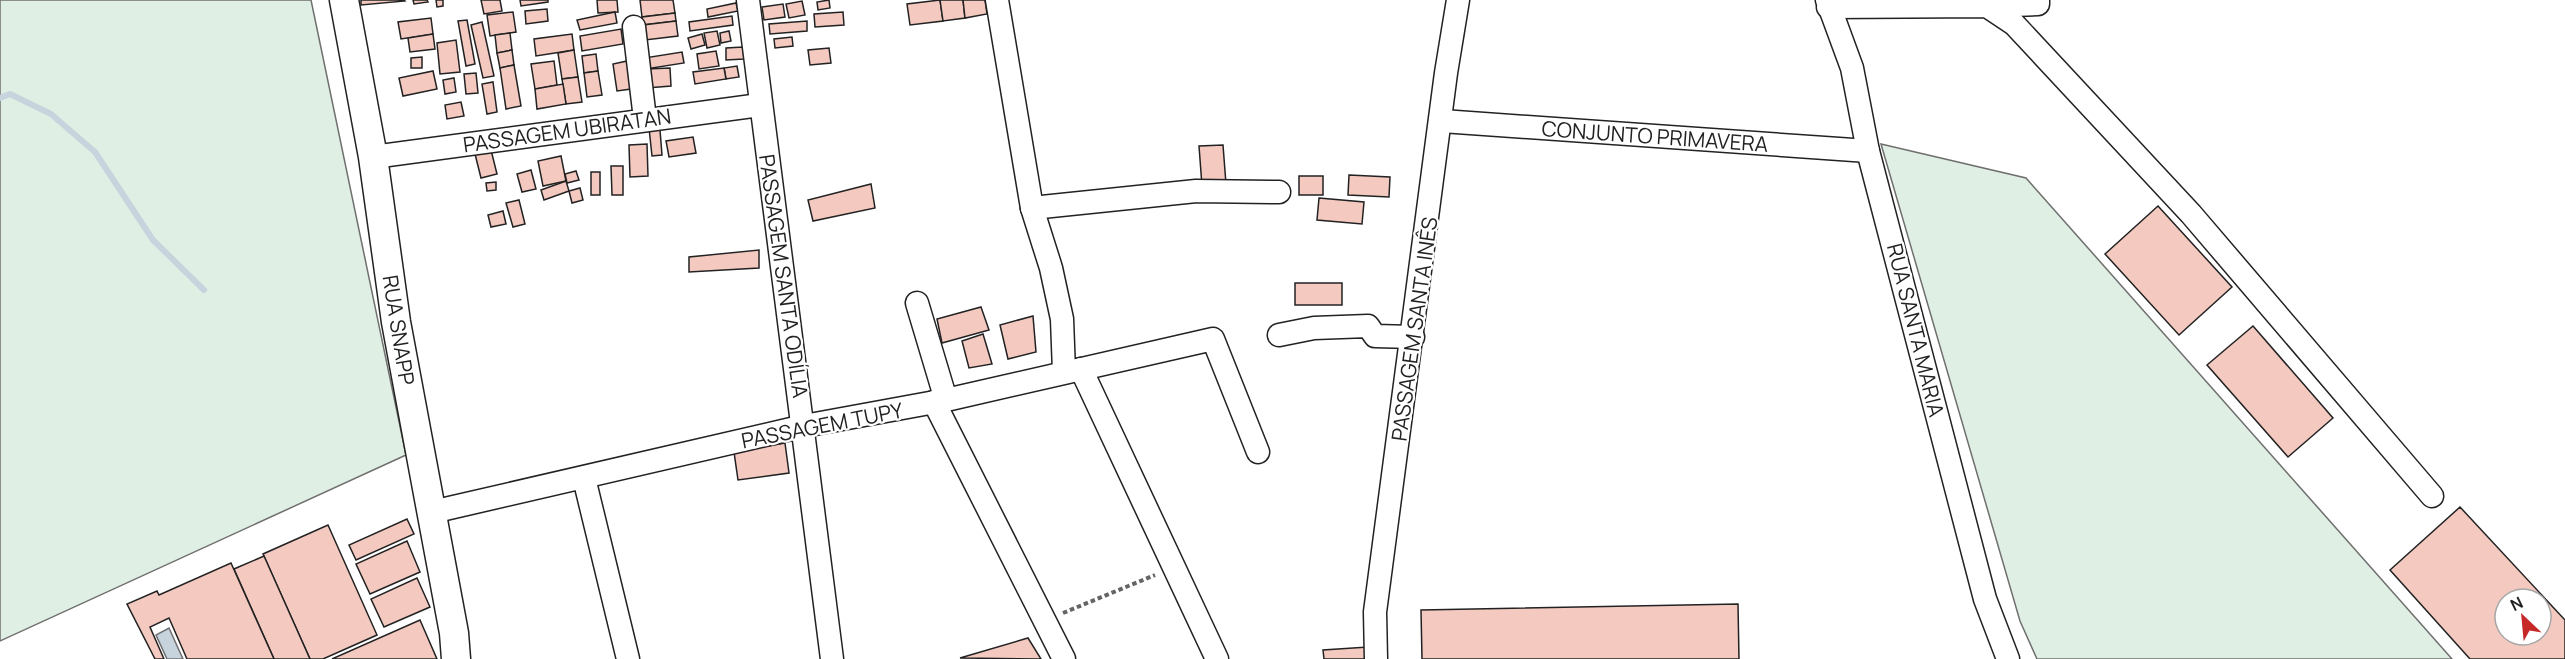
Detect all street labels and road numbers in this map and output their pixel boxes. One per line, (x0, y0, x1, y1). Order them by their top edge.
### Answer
street label: PASSAGEM UBIRATAN (461, 102, 673, 158)
street label: CONJUNTO PRIMAVERA (1541, 114, 1769, 158)
street label: PASSAGEM SANTA ODÍLIA (753, 152, 815, 400)
street label: PASSAGEM SANTA INÊS (1384, 215, 1444, 443)
street label: RUA SANTA MARIA (1881, 240, 1951, 420)
street label: RUA SNAPP (377, 273, 422, 387)
street label: PASSAGEM TUPY (739, 396, 905, 454)

